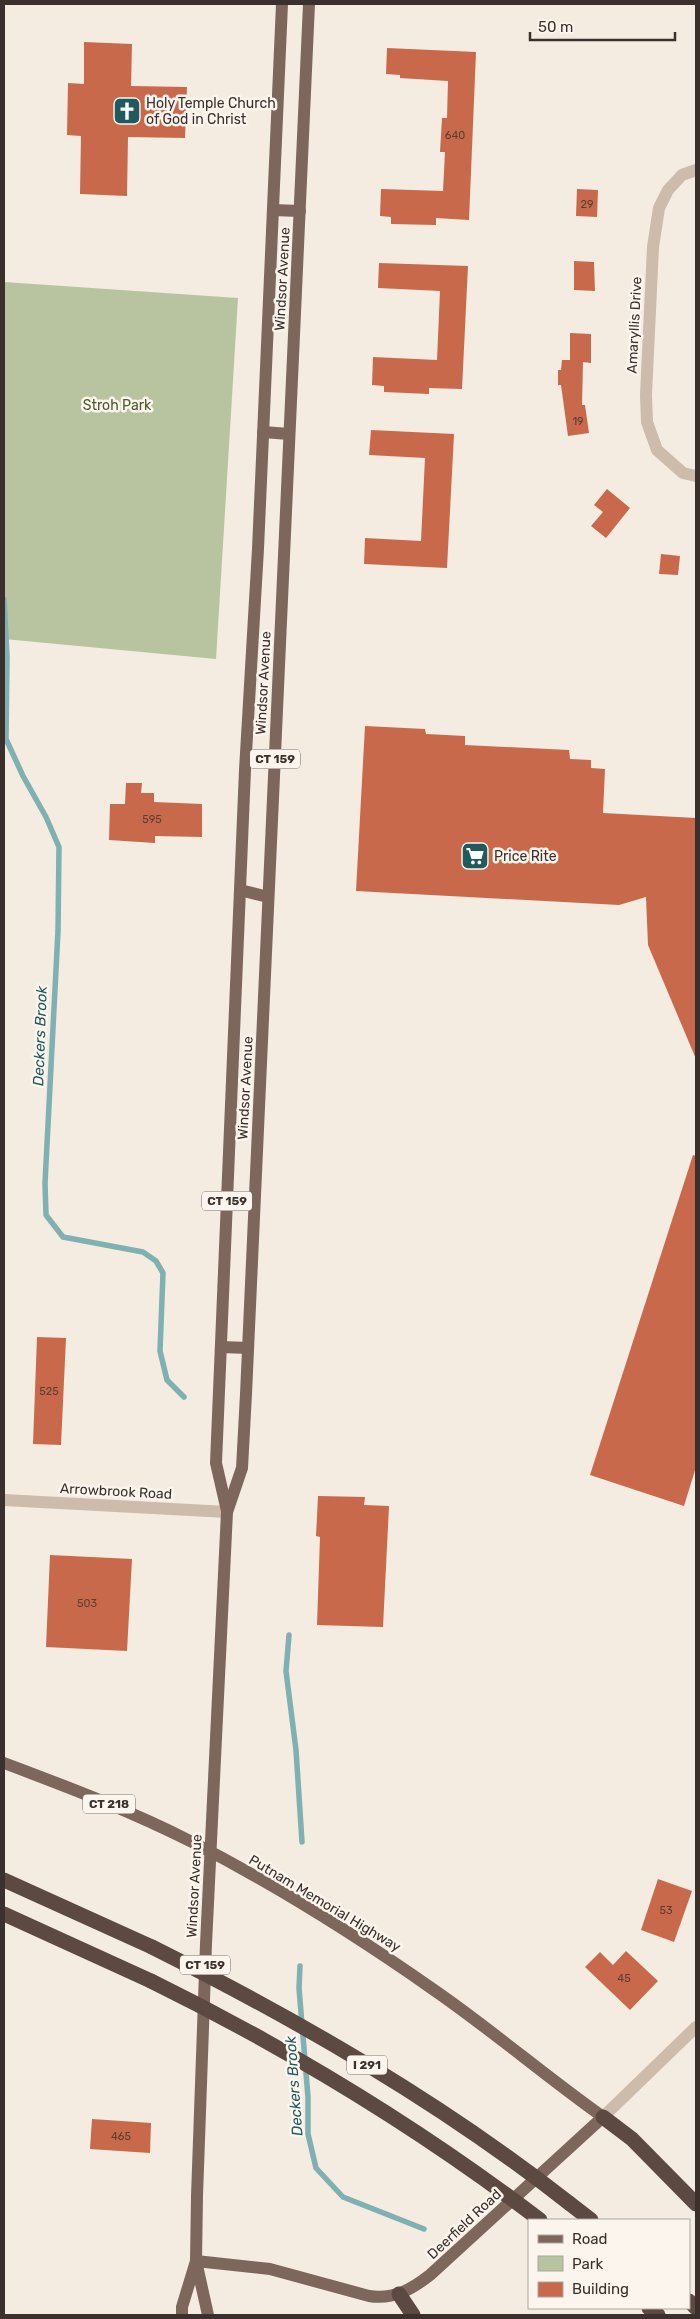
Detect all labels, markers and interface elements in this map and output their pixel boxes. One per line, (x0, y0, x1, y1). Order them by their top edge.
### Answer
scale bar (530, 10, 675, 42)
text: 50 m (538, 18, 573, 36)
place label: Holy Temple Church of God in Christ (146, 95, 276, 128)
church icon: Holy Temple Church of God in Christ (112, 96, 142, 126)
house number: 640 (445, 129, 465, 142)
house number: 29 (581, 198, 593, 211)
street label: Windsor Avenue (271, 227, 294, 331)
street label: Amaryllis Drive (623, 276, 646, 374)
park label: Stroh Park (83, 397, 152, 414)
house number: 19 (572, 415, 584, 428)
street label: Windsor Avenue (252, 631, 275, 735)
road number: CT 159 (250, 750, 300, 769)
house number: 595 (142, 813, 162, 826)
supermarket icon: Price Rite (460, 841, 490, 871)
place label: Price Rite (494, 848, 557, 865)
water label: Deckers Brook (29, 985, 51, 1086)
street label: Windsor Avenue (234, 1036, 257, 1140)
road number: CT 159 (202, 1192, 252, 1210)
house number: 525 (39, 1385, 59, 1398)
street label: Arrowbrook Road (59, 1480, 172, 1503)
house number: 503 (77, 1597, 97, 1610)
road number: CT 218 (83, 1795, 135, 1814)
street label: Windsor Avenue (183, 1834, 206, 1938)
street label: Putnam Memorial Highway (246, 1851, 404, 1956)
house number: 53 (659, 1904, 673, 1917)
road number: CT 159 (180, 1956, 230, 1974)
house number: 45 (617, 1972, 631, 1985)
water label: Deckers Brook (282, 2035, 306, 2137)
road number: I 291 (347, 2056, 387, 2074)
house number: 465 (111, 2130, 131, 2143)
street label: Deerfield Road (424, 2186, 505, 2263)
legend (528, 2219, 690, 2309)
text: Road (572, 2230, 608, 2248)
text: Park (572, 2255, 603, 2273)
text: Building (572, 2280, 629, 2298)

